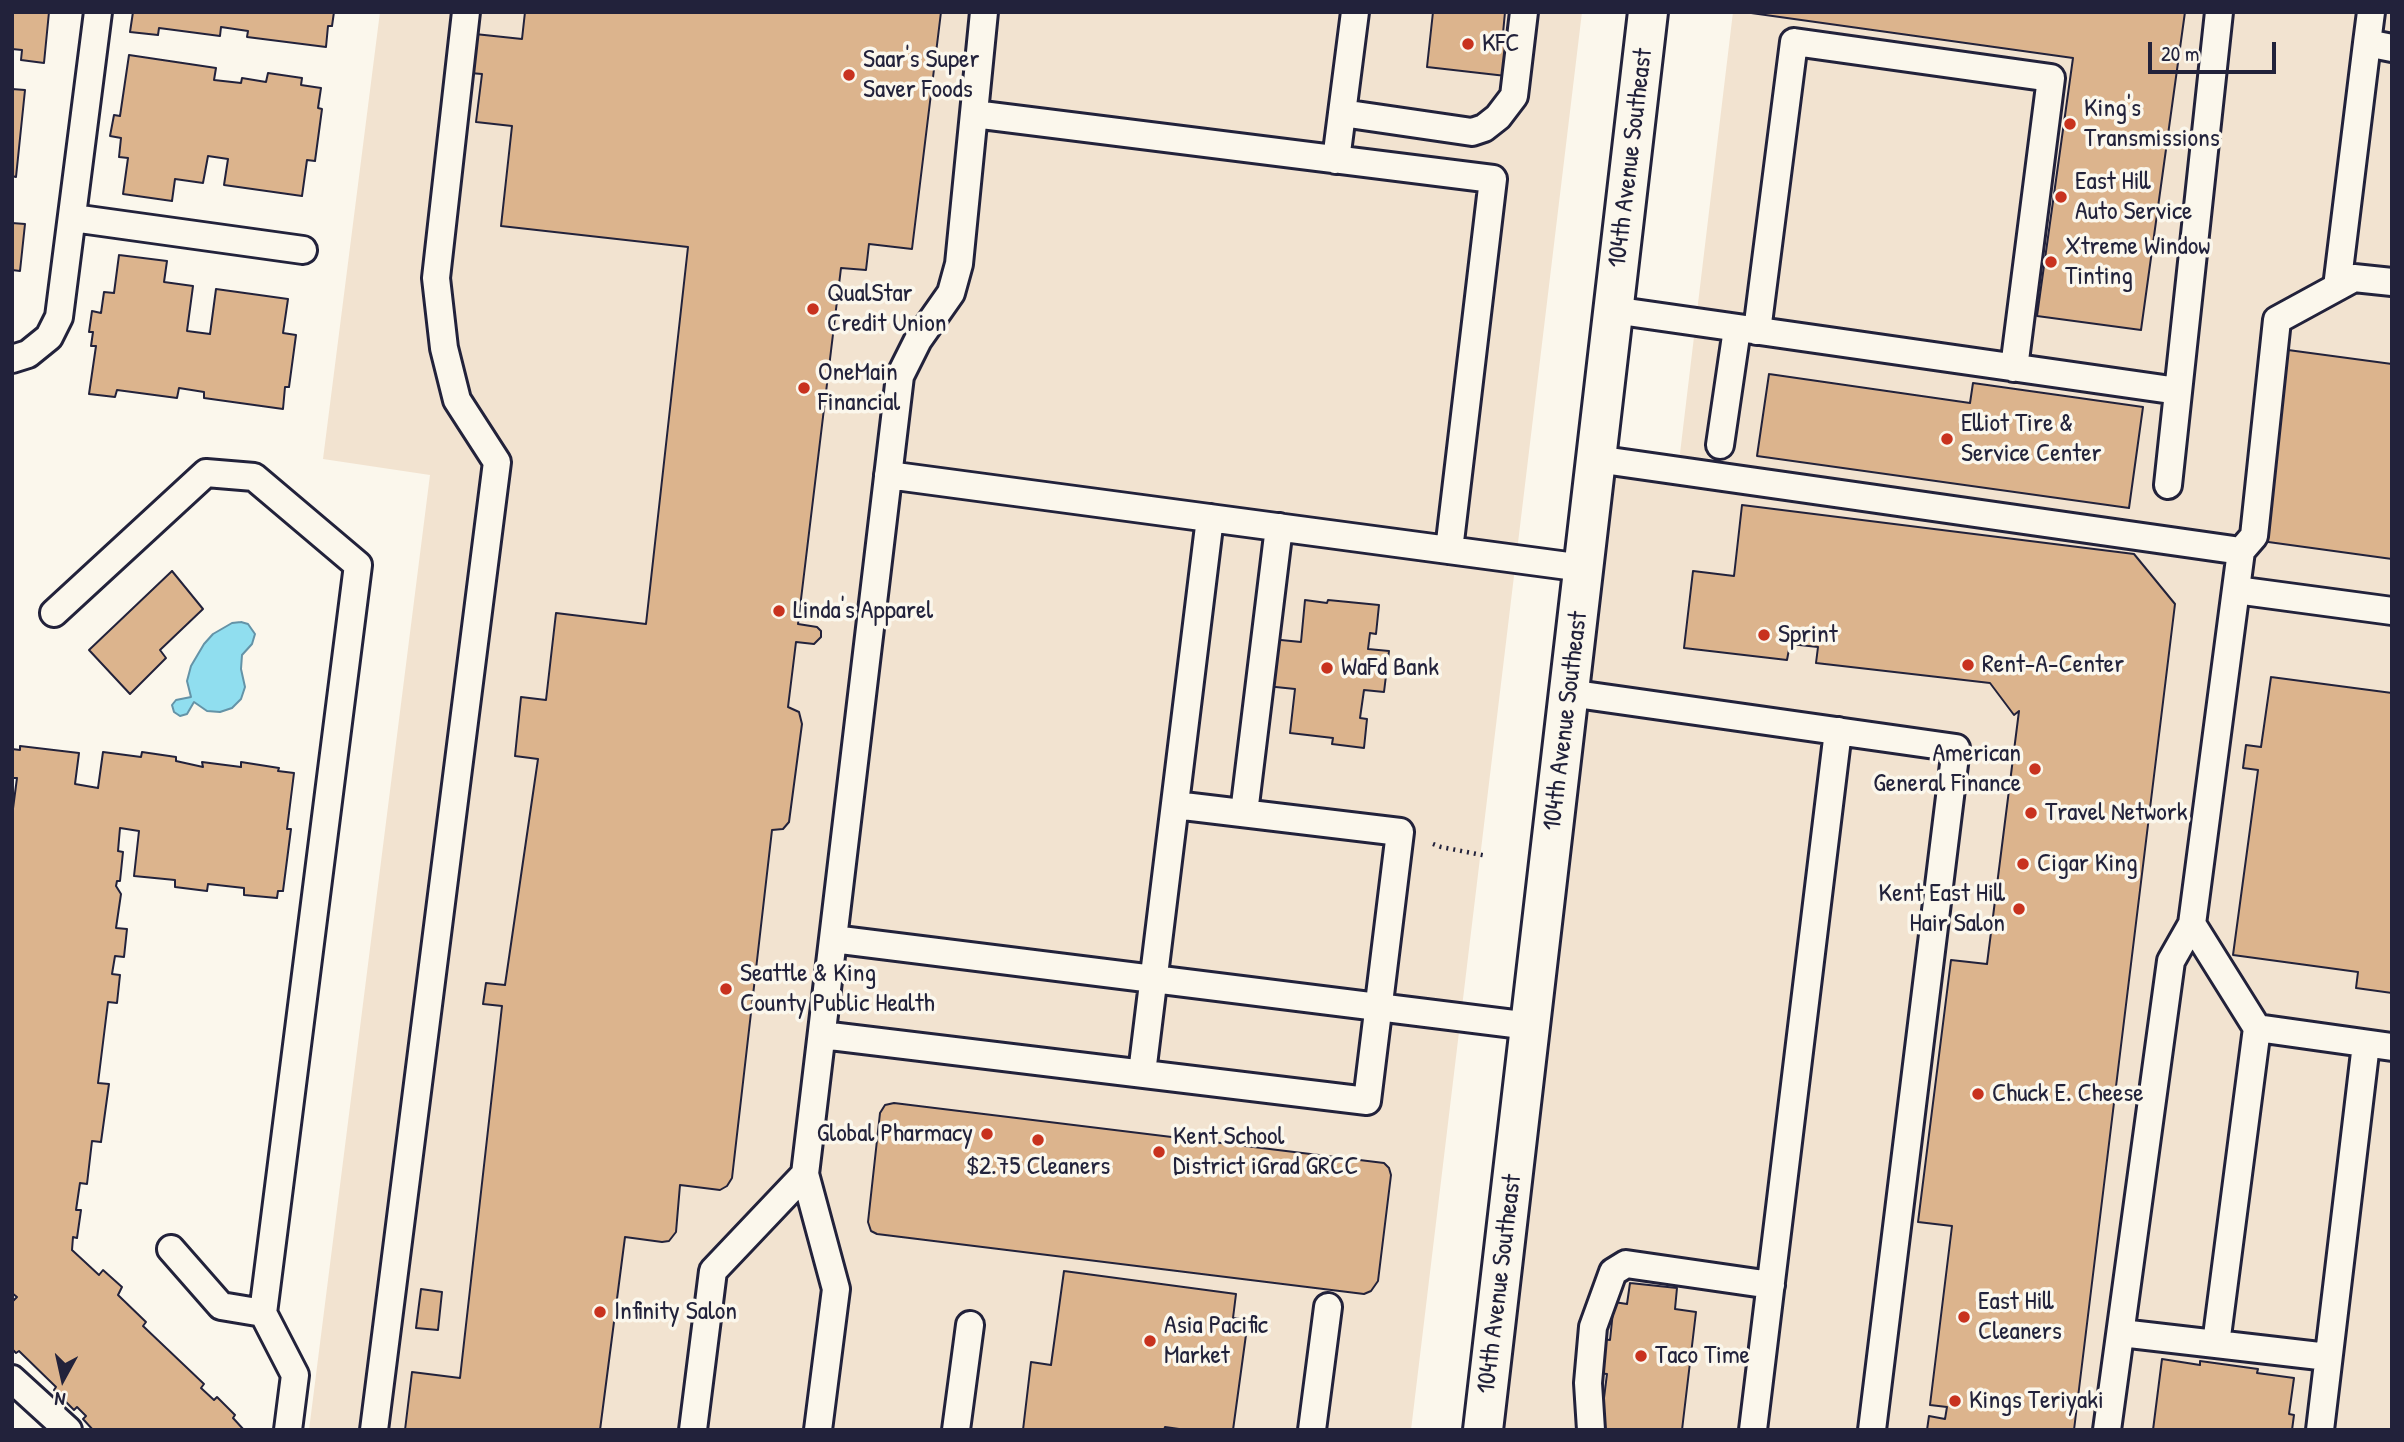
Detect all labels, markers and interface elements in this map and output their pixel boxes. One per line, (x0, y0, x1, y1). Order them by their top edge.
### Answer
place label: KFC (1482, 28, 1520, 60)
scale bar (2152, 28, 2280, 72)
marker: KFC (1460, 36, 1476, 52)
text: 20 m (2161, 39, 2199, 68)
place label: Saar's Super Saver Foods (863, 44, 979, 106)
street label: 104th Avenue Southeast (1602, 47, 1660, 269)
marker: Saar's Super Saver Foods (841, 67, 857, 83)
place label: King's Transmissions (2084, 93, 2220, 154)
marker: King's Transmissions (2062, 116, 2078, 132)
place label: East Hill Auto Service (2075, 166, 2192, 228)
marker: East Hill Auto Service (2053, 189, 2069, 205)
place label: Xtreme Window Tinting (2065, 231, 2210, 292)
marker: Xtreme Window Tinting (2043, 254, 2059, 270)
place label: QualStar Credit Union (827, 278, 947, 340)
marker: QualStar Credit Union (805, 301, 821, 317)
place label: OneMain Financial (818, 357, 900, 418)
marker: OneMain Financial (796, 380, 812, 396)
place label: Elliot Tire & Service Center (1961, 408, 2102, 470)
marker: Elliot Tire & Service Center (1939, 431, 1955, 447)
place label: Linda's Apparel (793, 595, 933, 627)
marker: Linda's Apparel (771, 603, 787, 619)
street label: 104th Avenue Southeast (1537, 610, 1595, 832)
place label: Sprint (1778, 619, 1838, 651)
marker: Sprint (1756, 627, 1772, 643)
place label: Rent-A-Center (1982, 649, 2124, 681)
place label: WaFd Bank (1341, 652, 1439, 684)
marker: Rent-A-Center (1960, 657, 1976, 673)
marker: WaFd Bank (1319, 660, 1335, 676)
place label: American General Finance (1873, 738, 2021, 800)
marker: American General Finance (2027, 761, 2043, 777)
place label: Travel Network (2045, 797, 2187, 829)
marker: Travel Network (2023, 805, 2039, 821)
place label: Cigar King (2037, 848, 2138, 880)
marker: Cigar King (2015, 856, 2031, 872)
place label: Kent East Hill Hair Salon (1879, 878, 2005, 940)
marker: Kent East Hill Hair Salon (2011, 901, 2027, 917)
place label: Seattle & King County Public Health (740, 958, 935, 1020)
marker: Seattle & King County Public Health (718, 981, 734, 997)
place label: Chuck E. Cheese (1992, 1078, 2144, 1110)
marker: Chuck E. Cheese (1970, 1086, 1986, 1102)
place label: Global Pharmacy (817, 1118, 973, 1150)
place label: Kent School District iGrad GRCC (1173, 1121, 1358, 1182)
marker: Global Pharmacy (979, 1126, 995, 1142)
marker: $2.75 Cleaners (1030, 1132, 1046, 1148)
marker: Kent School District iGrad GRCC (1151, 1144, 1167, 1160)
place label: $2.75 Cleaners (966, 1151, 1110, 1183)
street label: 104th Avenue Southeast (1471, 1173, 1529, 1395)
place label: East Hill Cleaners (1978, 1286, 2062, 1348)
place label: Infinity Salon (614, 1296, 737, 1328)
marker: Infinity Salon (592, 1304, 608, 1320)
marker: East Hill Cleaners (1956, 1309, 1972, 1325)
place label: Asia Pacific Market (1164, 1310, 1268, 1372)
marker: Asia Pacific Market (1142, 1333, 1158, 1349)
place label: Taco Time (1655, 1340, 1750, 1372)
north arrow (28, 1344, 98, 1414)
marker: Taco Time (1633, 1348, 1649, 1364)
place label: Kings Teriyaki (1969, 1385, 2104, 1417)
text: N (53, 1386, 67, 1413)
marker: Kings Teriyaki (1947, 1393, 1963, 1409)

